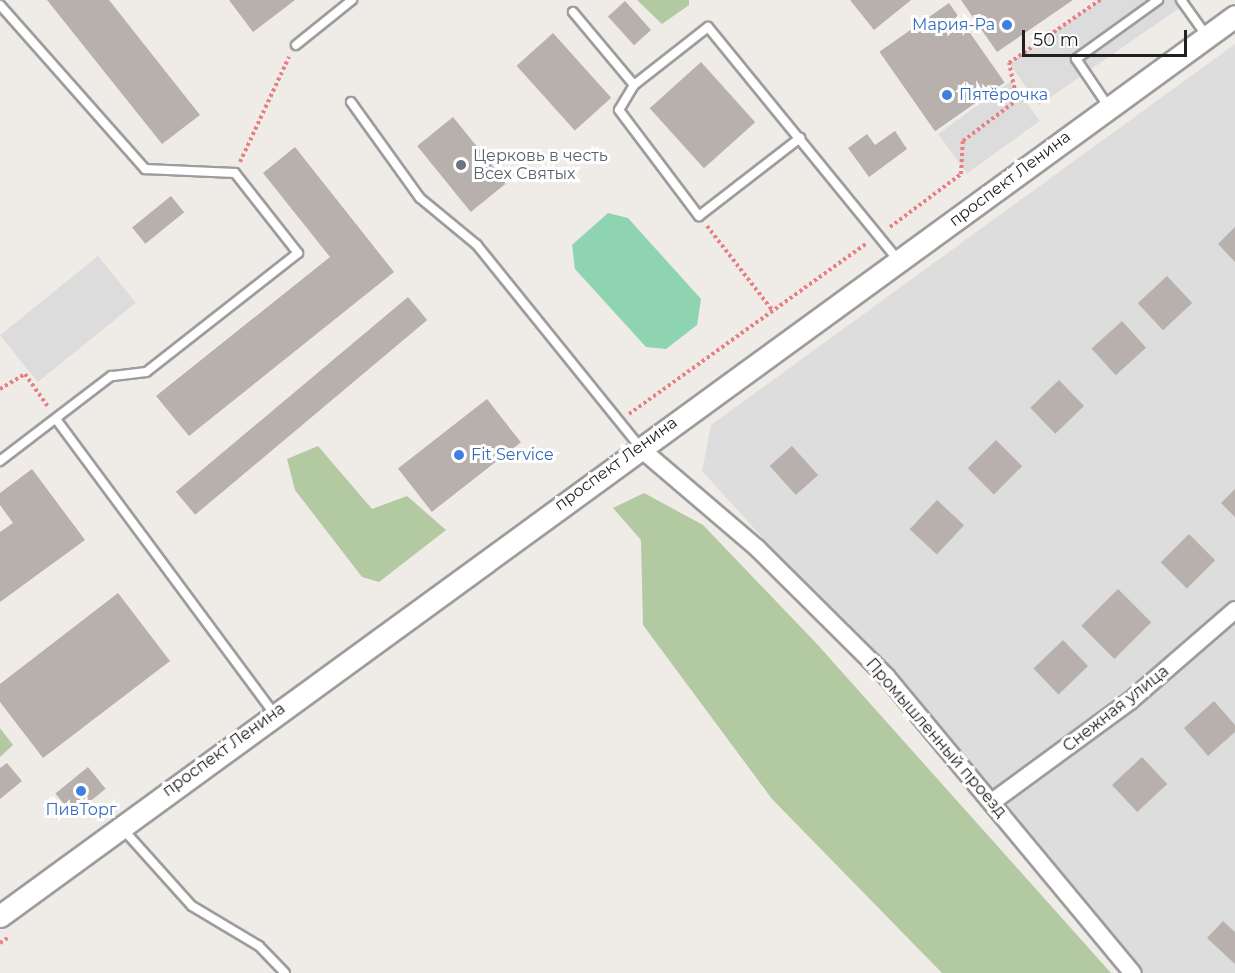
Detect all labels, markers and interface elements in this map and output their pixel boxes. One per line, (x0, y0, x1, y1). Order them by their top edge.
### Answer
place label: Мария-Ра (912, 15, 995, 35)
marker: Мария-Ра (1000, 18, 1014, 32)
scale bar (1025, 18, 1190, 56)
text: 50 m (1033, 29, 1079, 51)
place label: Пятёрочка (959, 85, 1048, 105)
marker: Пятёрочка (940, 88, 954, 102)
street label: проспект Ленина (946, 127, 1074, 231)
place label: Церковь в честь Всех Святых (473, 146, 608, 184)
marker: Церковь в честь Всех Святых (454, 158, 468, 172)
street label: проспект Ленина (551, 413, 681, 515)
place label: Fit Service (471, 445, 554, 465)
marker: Fit Service (452, 448, 466, 462)
street label: Промышленный проезд (862, 655, 1010, 821)
street label: Снежная улица (1059, 662, 1173, 756)
street label: проспект Ленина (159, 699, 289, 801)
marker: ПивТорг (74, 784, 88, 798)
place label: ПивТорг (45, 800, 117, 820)

